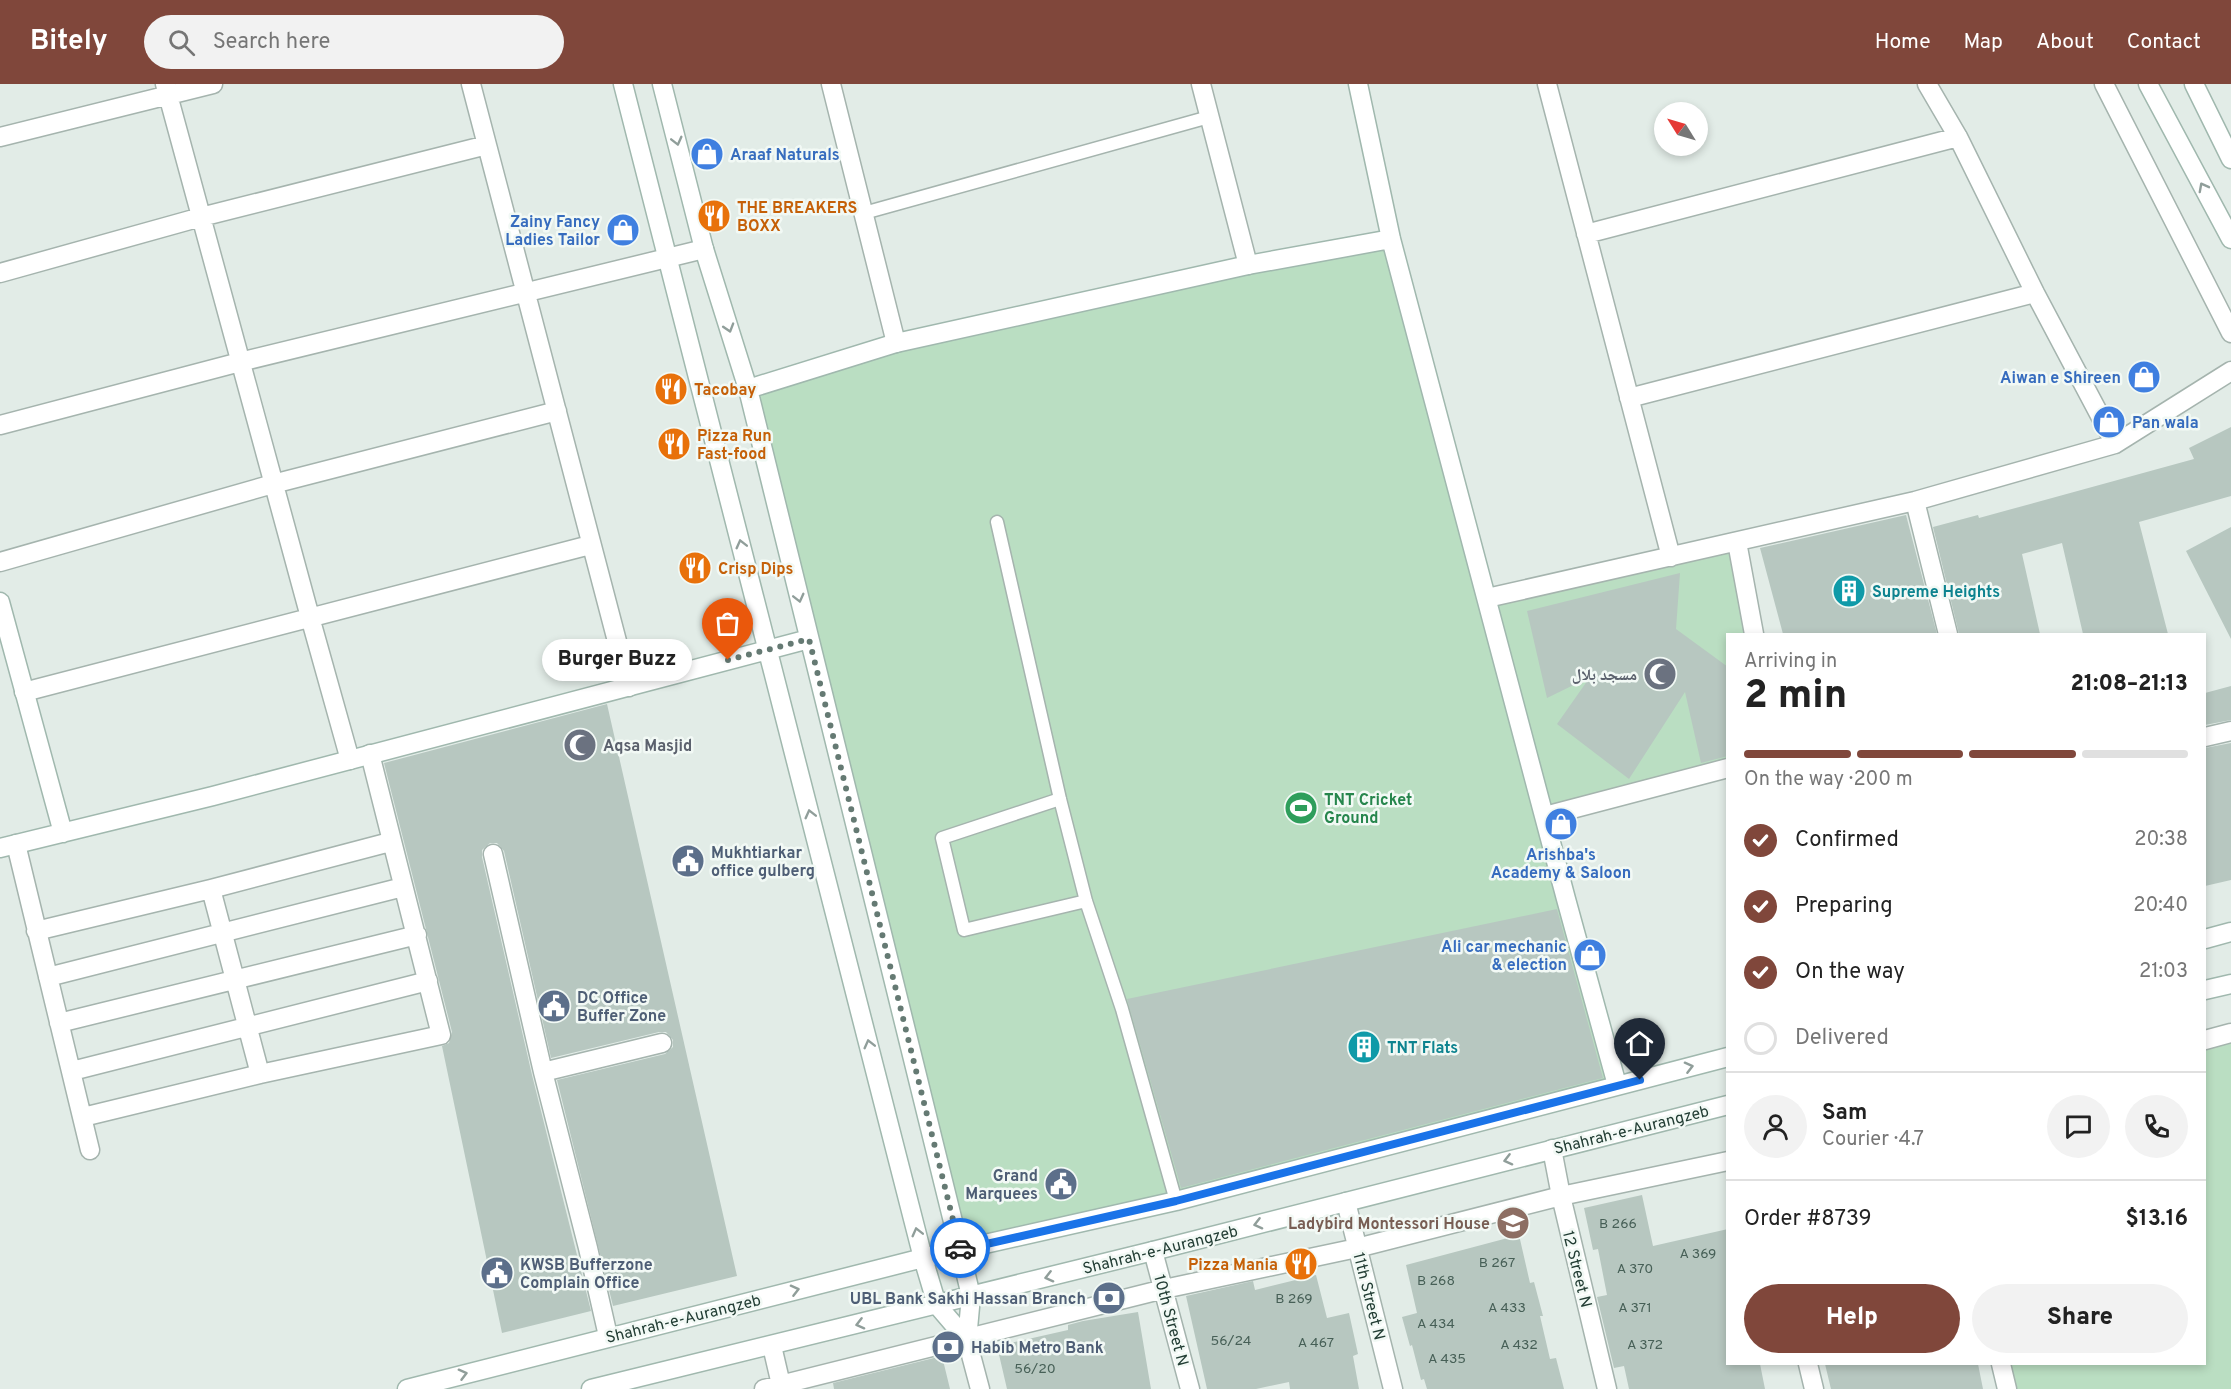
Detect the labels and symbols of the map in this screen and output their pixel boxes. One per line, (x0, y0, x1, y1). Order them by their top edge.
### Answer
north arrow (1654, 102, 1708, 156)
one-way arrow (669, 136, 682, 146)
shop icon: Araaf Naturals (689, 136, 725, 172)
place label: Araaf Naturals (730, 146, 840, 166)
one-way arrow (2199, 182, 2211, 193)
restaurant icon: THE BREAKERS BOXX (696, 198, 732, 234)
place label: THE BREAKERS BOXX (737, 199, 857, 237)
shop icon: Zainy Fancy Ladies Tailor (605, 212, 641, 248)
place label: Zainy Fancy Ladies Tailor (505, 213, 600, 251)
one-way arrow (722, 322, 734, 333)
shop icon: Aiwan e Shireen (2126, 359, 2162, 395)
place label: Aiwan e Shireen (2000, 369, 2121, 389)
restaurant icon: Tacobay (653, 371, 689, 407)
place label: Tacobay (694, 381, 756, 401)
shop icon: Pan wala (2091, 404, 2127, 440)
place label: Pan wala (2132, 414, 2199, 434)
restaurant icon: Pizza Run Fast-food (656, 426, 692, 462)
place label: Pizza Run Fast-food (697, 427, 772, 465)
one-way arrow (736, 539, 748, 549)
restaurant icon: Crisp Dips (677, 550, 713, 586)
place label: Crisp Dips (718, 560, 793, 580)
building icon: Supreme Heights (1831, 573, 1867, 609)
place label: Supreme Heights (1872, 583, 2000, 603)
one-way arrow (791, 593, 804, 603)
pin (702, 598, 753, 660)
callout: Burger Buzz (542, 639, 692, 681)
mosque icon: مسجد بلال (1642, 656, 1678, 692)
place label: مسجد بلال (1572, 666, 1637, 686)
mosque icon: Aqsa Masjid (562, 727, 598, 763)
place label: Aqsa Masjid (603, 737, 692, 757)
sports icon: TNT Cricket Ground (1283, 790, 1319, 826)
place label: TNT Cricket Ground (1324, 791, 1412, 829)
shop icon: Arishba's Academy & Saloon (1543, 806, 1579, 842)
one-way arrow (805, 809, 817, 820)
public building icon: Mukhtiarkar office gulberg (670, 843, 706, 879)
place label: Mukhtiarkar office gulberg (711, 844, 815, 882)
place label: Arishba's Academy & Saloon (1491, 846, 1631, 884)
shop icon: Ali car mechanic & election (1572, 937, 1608, 973)
place label: Ali car mechanic & election (1441, 938, 1567, 976)
public building icon: DC Office Buffer Zone (536, 988, 572, 1024)
place label: DC Office Buffer Zone (577, 989, 666, 1027)
pin (1614, 1018, 1665, 1080)
building icon: TNT Flats (1346, 1029, 1382, 1065)
one-way arrow (863, 1039, 876, 1049)
place label: TNT Flats (1387, 1039, 1458, 1059)
one-way arrow (1684, 1062, 1694, 1075)
street label: Shahrah-e-Aurangzeb (1552, 1102, 1711, 1160)
one-way arrow (1503, 1153, 1513, 1166)
public building icon: Grand Marquees (1043, 1166, 1079, 1202)
place label: Grand Marquees (965, 1167, 1038, 1205)
school or university icon: Ladybird Montessori House (1495, 1205, 1531, 1241)
place label: Ladybird Montessori House (1288, 1215, 1490, 1235)
house number: B 266 (1599, 1216, 1637, 1233)
one-way arrow (1254, 1217, 1264, 1230)
courier (930, 1218, 990, 1278)
street label: Shahrah-e-Aurangzeb (1081, 1222, 1240, 1280)
one-way arrow (911, 1228, 924, 1238)
street label: 12 Street N (1557, 1229, 1595, 1310)
restaurant icon: Pizza Mania (1283, 1246, 1319, 1282)
house number: A 369 (1680, 1246, 1716, 1263)
street label: 11th Street N (1348, 1251, 1389, 1342)
public building icon: KWSB Bufferzone Complain Office (479, 1255, 515, 1291)
house number: B 267 (1479, 1255, 1515, 1272)
place label: KWSB Bufferzone Complain Office (520, 1256, 653, 1294)
place label: Pizza Mania (1188, 1256, 1278, 1276)
house number: A 370 (1617, 1261, 1653, 1278)
one-way arrow (1044, 1269, 1054, 1282)
street label: 10th Street N (1148, 1273, 1192, 1368)
house number: B 268 (1417, 1273, 1455, 1290)
bank icon: UBL Bank Sakhi Hassan Branch (1091, 1280, 1127, 1316)
one-way arrow (789, 1284, 799, 1297)
place label: UBL Bank Sakhi Hassan Branch (850, 1290, 1086, 1310)
street label: Shahrah-e-Aurangzeb (604, 1291, 763, 1349)
house number: B 269 (1275, 1291, 1313, 1308)
house number: A 433 (1488, 1300, 1526, 1317)
house number: A 371 (1618, 1300, 1652, 1317)
house number: A 434 (1417, 1316, 1455, 1333)
one-way arrow (855, 1317, 865, 1330)
bank icon: Habib Metro Bank (930, 1329, 966, 1365)
house number: 56/24 (1210, 1333, 1252, 1350)
house number: A 467 (1298, 1335, 1334, 1352)
house number: A 432 (1500, 1337, 1538, 1354)
house number: A 372 (1627, 1337, 1663, 1354)
place label: Habib Metro Bank (971, 1339, 1104, 1359)
house number: A 435 (1428, 1351, 1466, 1368)
house number: 56/20 (1014, 1361, 1056, 1378)
one-way arrow (458, 1369, 468, 1382)

